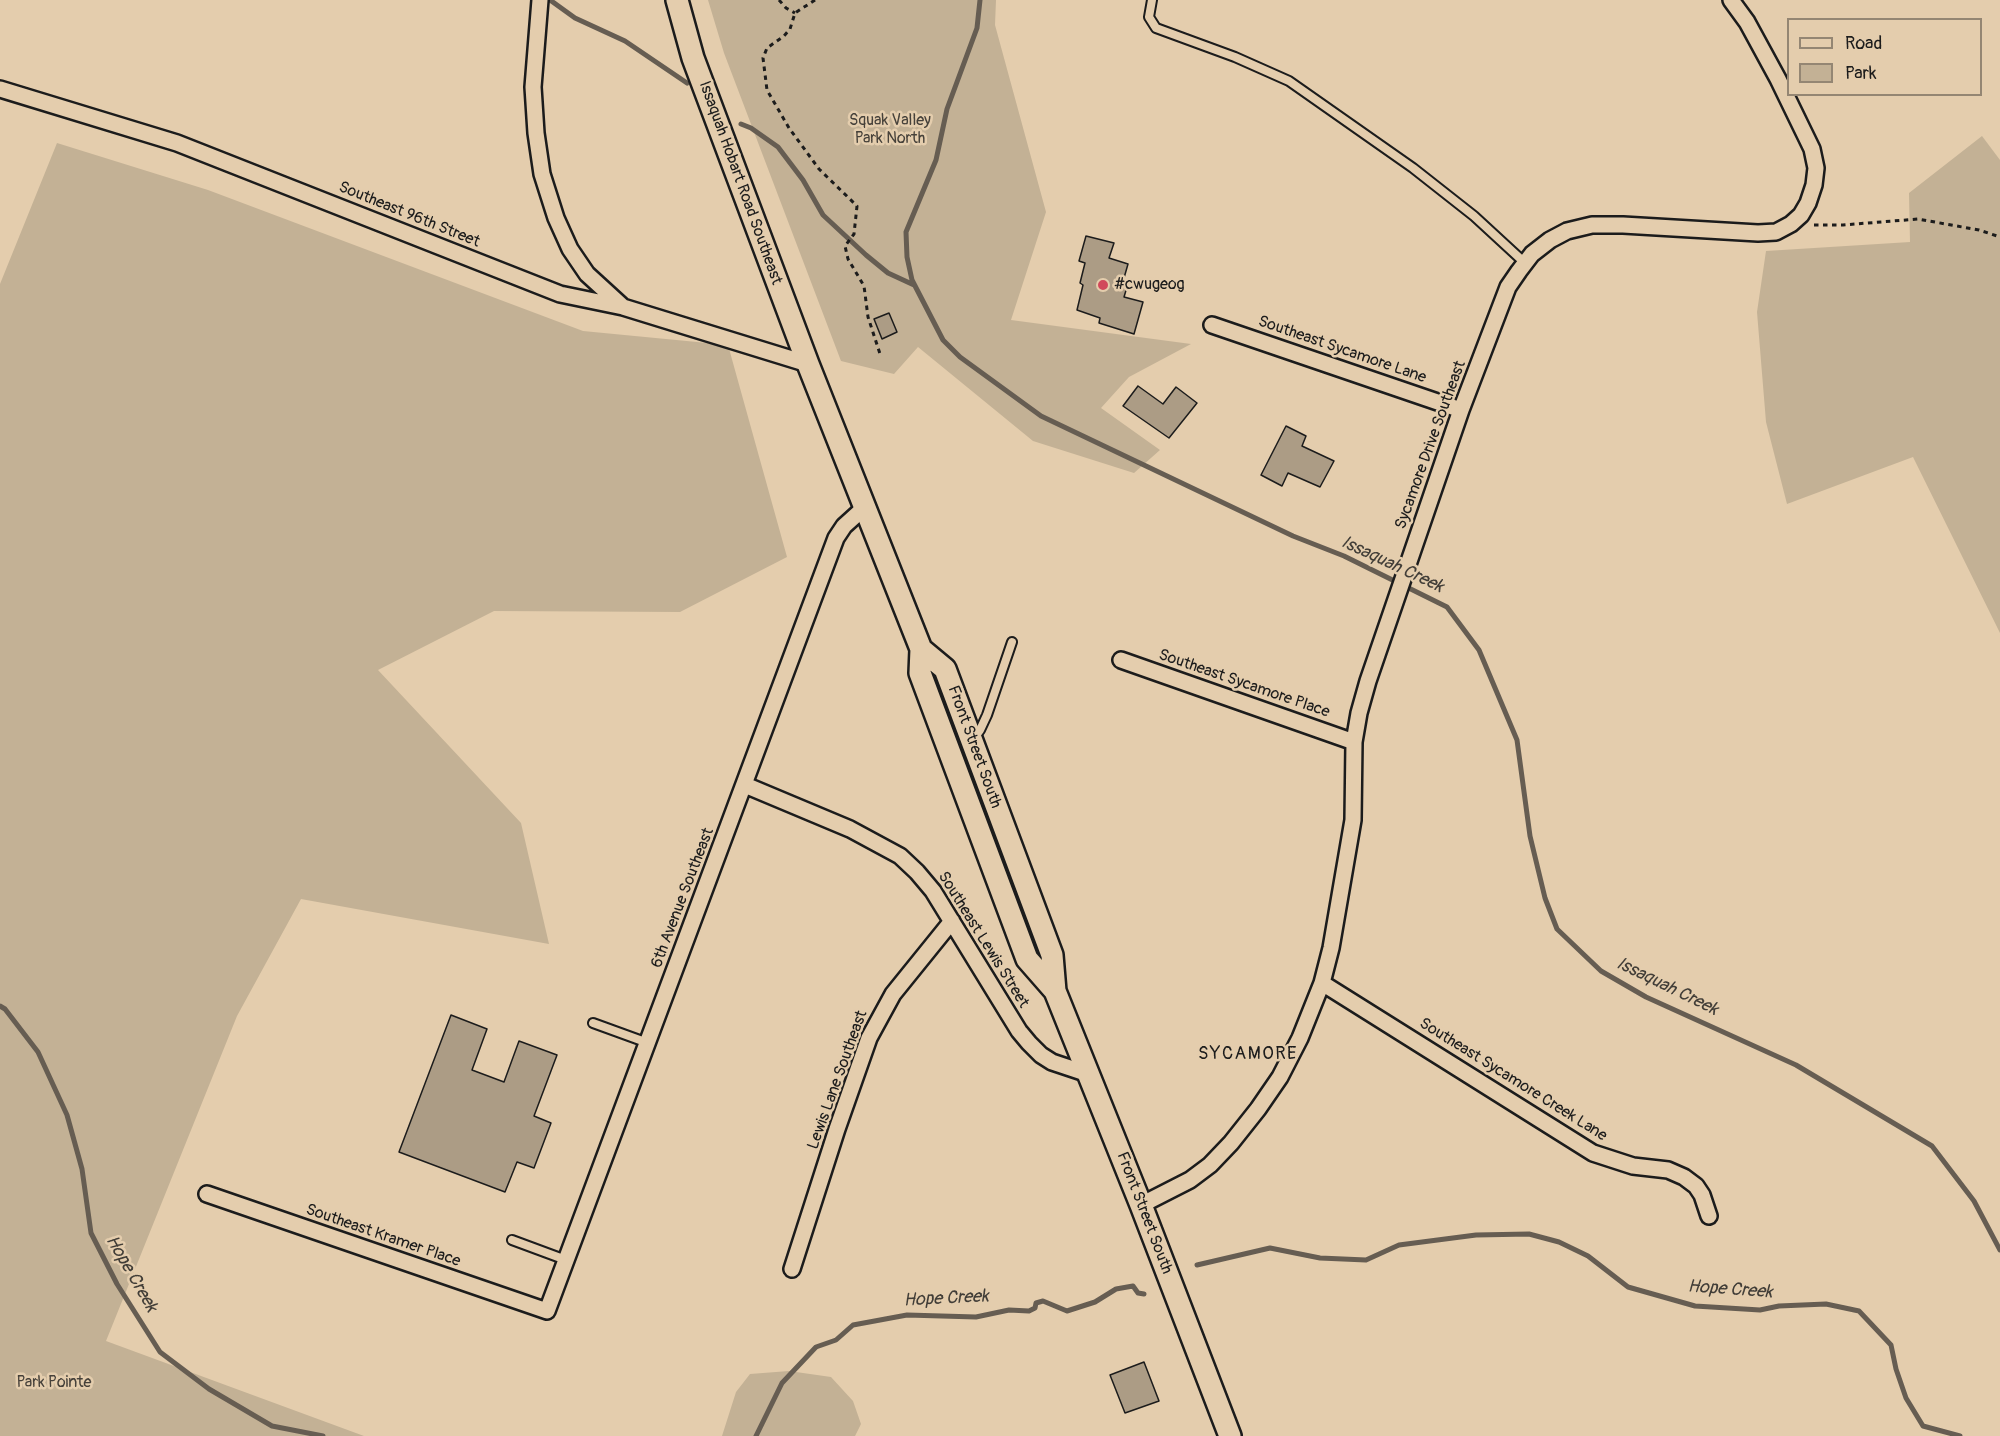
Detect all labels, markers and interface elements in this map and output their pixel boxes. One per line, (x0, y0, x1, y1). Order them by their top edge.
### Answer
legend (1787, 18, 1982, 96)
text: Road (1845, 32, 1882, 55)
text: Park (1845, 62, 1877, 85)
street label: Issaquah Hobart Road Southeast (694, 79, 786, 287)
park label: Squak Valley Park North (849, 111, 931, 149)
street label: Southeast 96th Street (336, 178, 482, 252)
place label: #cwugeog (1115, 275, 1185, 295)
marker: #cwugeog (1096, 278, 1110, 292)
street label: Southeast Sycamore Lane (1255, 312, 1429, 388)
street label: Sycamore Drive Southeast (1392, 358, 1470, 532)
water label: Issaquah Creek (1338, 532, 1446, 598)
street label: Southeast Sycamore Place (1156, 646, 1332, 722)
street label: Front Street South (943, 683, 1005, 811)
street label: 6th Avenue Southeast (647, 825, 719, 971)
street label: Southeast Lewis Street (933, 868, 1033, 1012)
water label: Issaquah Creek (1613, 953, 1721, 1021)
street label: Lewis Lane Southeast (804, 1008, 872, 1152)
street label: Southeast Sycamore Creek Lane (1416, 1014, 1610, 1146)
district label: SYCAMORE (1198, 1043, 1298, 1065)
street label: Front Street South (1112, 1149, 1176, 1277)
street label: Southeast Kramer Place (303, 1200, 463, 1272)
water label: Hope Creek (100, 1232, 162, 1316)
water label: Hope Creek (1687, 1276, 1773, 1304)
water label: Hope Creek (903, 1286, 989, 1312)
park label: Park Pointe (17, 1373, 91, 1393)

